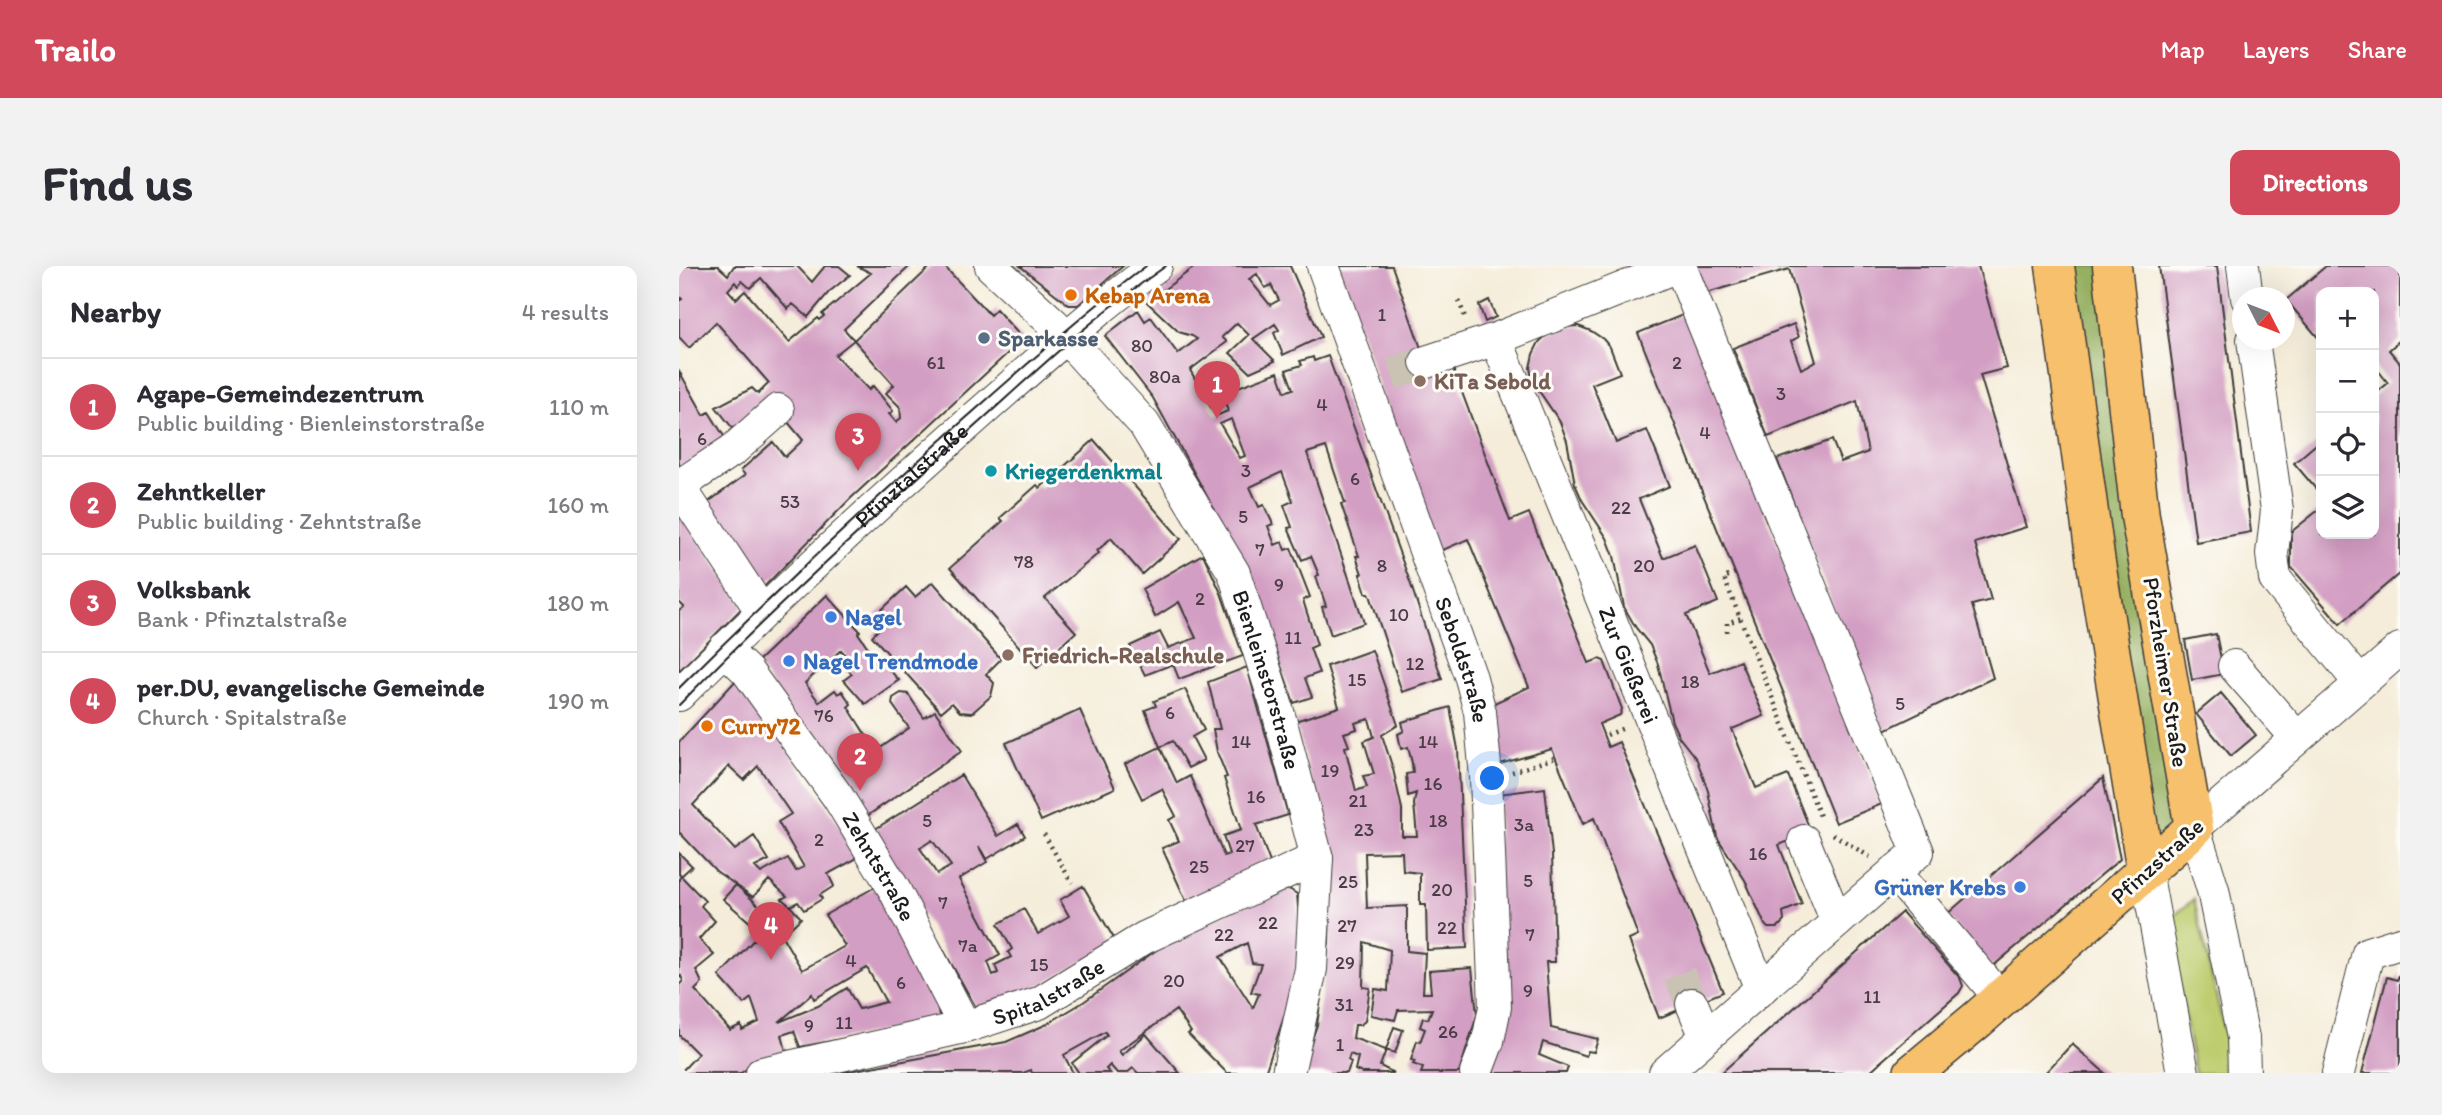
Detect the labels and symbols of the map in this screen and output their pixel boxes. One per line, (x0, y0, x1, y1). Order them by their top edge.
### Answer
place label: Kebap Arena (1085, 281, 1211, 309)
marker: Kebap Arena (1063, 287, 1079, 303)
north arrow (2232, 287, 2295, 350)
house number: 1 (1378, 303, 1387, 326)
place label: Sparkasse (998, 324, 1099, 352)
marker: Sparkasse (976, 330, 992, 346)
house number: 80 (1131, 334, 1153, 357)
house number: 61 (927, 351, 946, 374)
house number: 2 (1672, 351, 1682, 374)
pin: 1 (1194, 361, 1240, 419)
house number: 80a (1149, 365, 1181, 388)
place label: KiTa Sebold (1434, 367, 1551, 395)
marker: KiTa Sebold (1412, 373, 1428, 389)
house number: 3 (1776, 382, 1786, 405)
house number: 4 (1316, 393, 1328, 416)
pin: 3 (835, 413, 881, 471)
street label: Pfinztalstraße (849, 417, 974, 533)
house number: 4 (1699, 421, 1711, 444)
house number: 6 (697, 427, 707, 450)
place label: Kriegerdenkmal (1005, 457, 1163, 485)
house number: 3 (1241, 459, 1251, 482)
marker: Kriegerdenkmal (983, 463, 999, 479)
house number: 6 (1350, 467, 1360, 490)
house number: 53 (780, 490, 800, 513)
house number: 22 (1611, 496, 1631, 519)
house number: 5 (1238, 505, 1248, 528)
house number: 7 (1255, 538, 1265, 561)
house number: 78 (1014, 550, 1034, 573)
house number: 8 (1377, 554, 1387, 577)
house number: 20 (1633, 554, 1655, 577)
house number: 9 (1274, 573, 1284, 596)
street label: Pforzheimer Straße (2137, 575, 2195, 769)
house number: 2 (1195, 587, 1205, 610)
street label: Bienleinstorstraße (1226, 587, 1307, 773)
street label: Seboldstraße (1429, 593, 1495, 724)
street label: Zur Gießerei (1593, 602, 1665, 728)
place label: Nagel (845, 603, 902, 631)
house number: 10 (1389, 603, 1409, 626)
marker: Nagel (823, 609, 839, 625)
house number: 11 (1284, 626, 1302, 649)
place label: Friedrich-Realschule (1022, 641, 1224, 669)
place label: Nagel Trendmode (803, 647, 978, 675)
marker: Friedrich-Realschule (1000, 647, 1016, 663)
house number: 12 (1406, 652, 1424, 675)
marker: Nagel Trendmode (781, 653, 797, 669)
house number: 15 (1348, 668, 1366, 691)
house number: 18 (1680, 670, 1700, 693)
house number: 5 (1895, 692, 1905, 715)
house number: 6 (1165, 701, 1175, 724)
house number: 76 (814, 704, 834, 727)
place label: Curry72 (721, 712, 801, 740)
marker: Curry72 (699, 718, 715, 734)
house number: 14 (1231, 730, 1251, 753)
house number: 14 (1418, 730, 1438, 753)
pin: 2 (837, 733, 883, 791)
house number: 19 (1321, 759, 1339, 782)
your location (1475, 761, 1509, 795)
house number: 16 (1424, 772, 1442, 795)
house number: 16 (1247, 785, 1265, 808)
house number: 21 (1349, 789, 1368, 812)
street label: Zehntstraße (836, 806, 922, 926)
house number: 5 (922, 809, 932, 832)
house number: 18 (1428, 809, 1448, 832)
street label: Pfinzstraße (2105, 812, 2209, 910)
house number: 3a (1514, 813, 1534, 836)
house number: 23 (1354, 818, 1374, 841)
house number: 2 (814, 828, 824, 851)
house number: 27 (1235, 834, 1255, 857)
house number: 16 (1749, 842, 1767, 865)
house number: 25 (1189, 855, 1209, 878)
house number: 5 (1523, 869, 1533, 892)
house number: 25 (1338, 870, 1358, 893)
place label: Grüner Krebs (1874, 873, 2006, 901)
house number: 20 (1431, 878, 1453, 901)
marker: Grüner Krebs (2012, 879, 2028, 895)
house number: 7 (938, 891, 948, 914)
pin: 4 (748, 902, 794, 960)
house number: 22 (1258, 911, 1278, 934)
house number: 27 (1337, 914, 1357, 937)
house number: 22 (1437, 916, 1457, 939)
house number: 22 (1214, 923, 1234, 946)
house number: 7 (1525, 923, 1535, 946)
house number: 7a (958, 934, 978, 957)
house number: 4 (845, 949, 857, 972)
house number: 29 (1335, 951, 1355, 974)
street label: Spitalstraße (989, 952, 1110, 1031)
house number: 15 (1030, 953, 1048, 976)
house number: 20 (1163, 969, 1185, 992)
house number: 6 (896, 971, 906, 994)
house number: 9 (1523, 979, 1533, 1002)
house number: 11 (1863, 985, 1881, 1008)
house number: 31 (1334, 993, 1354, 1016)
house number: 11 (835, 1011, 853, 1034)
house number: 9 (804, 1014, 814, 1037)
house number: 26 (1438, 1020, 1458, 1043)
house number: 1 (1336, 1033, 1345, 1056)

